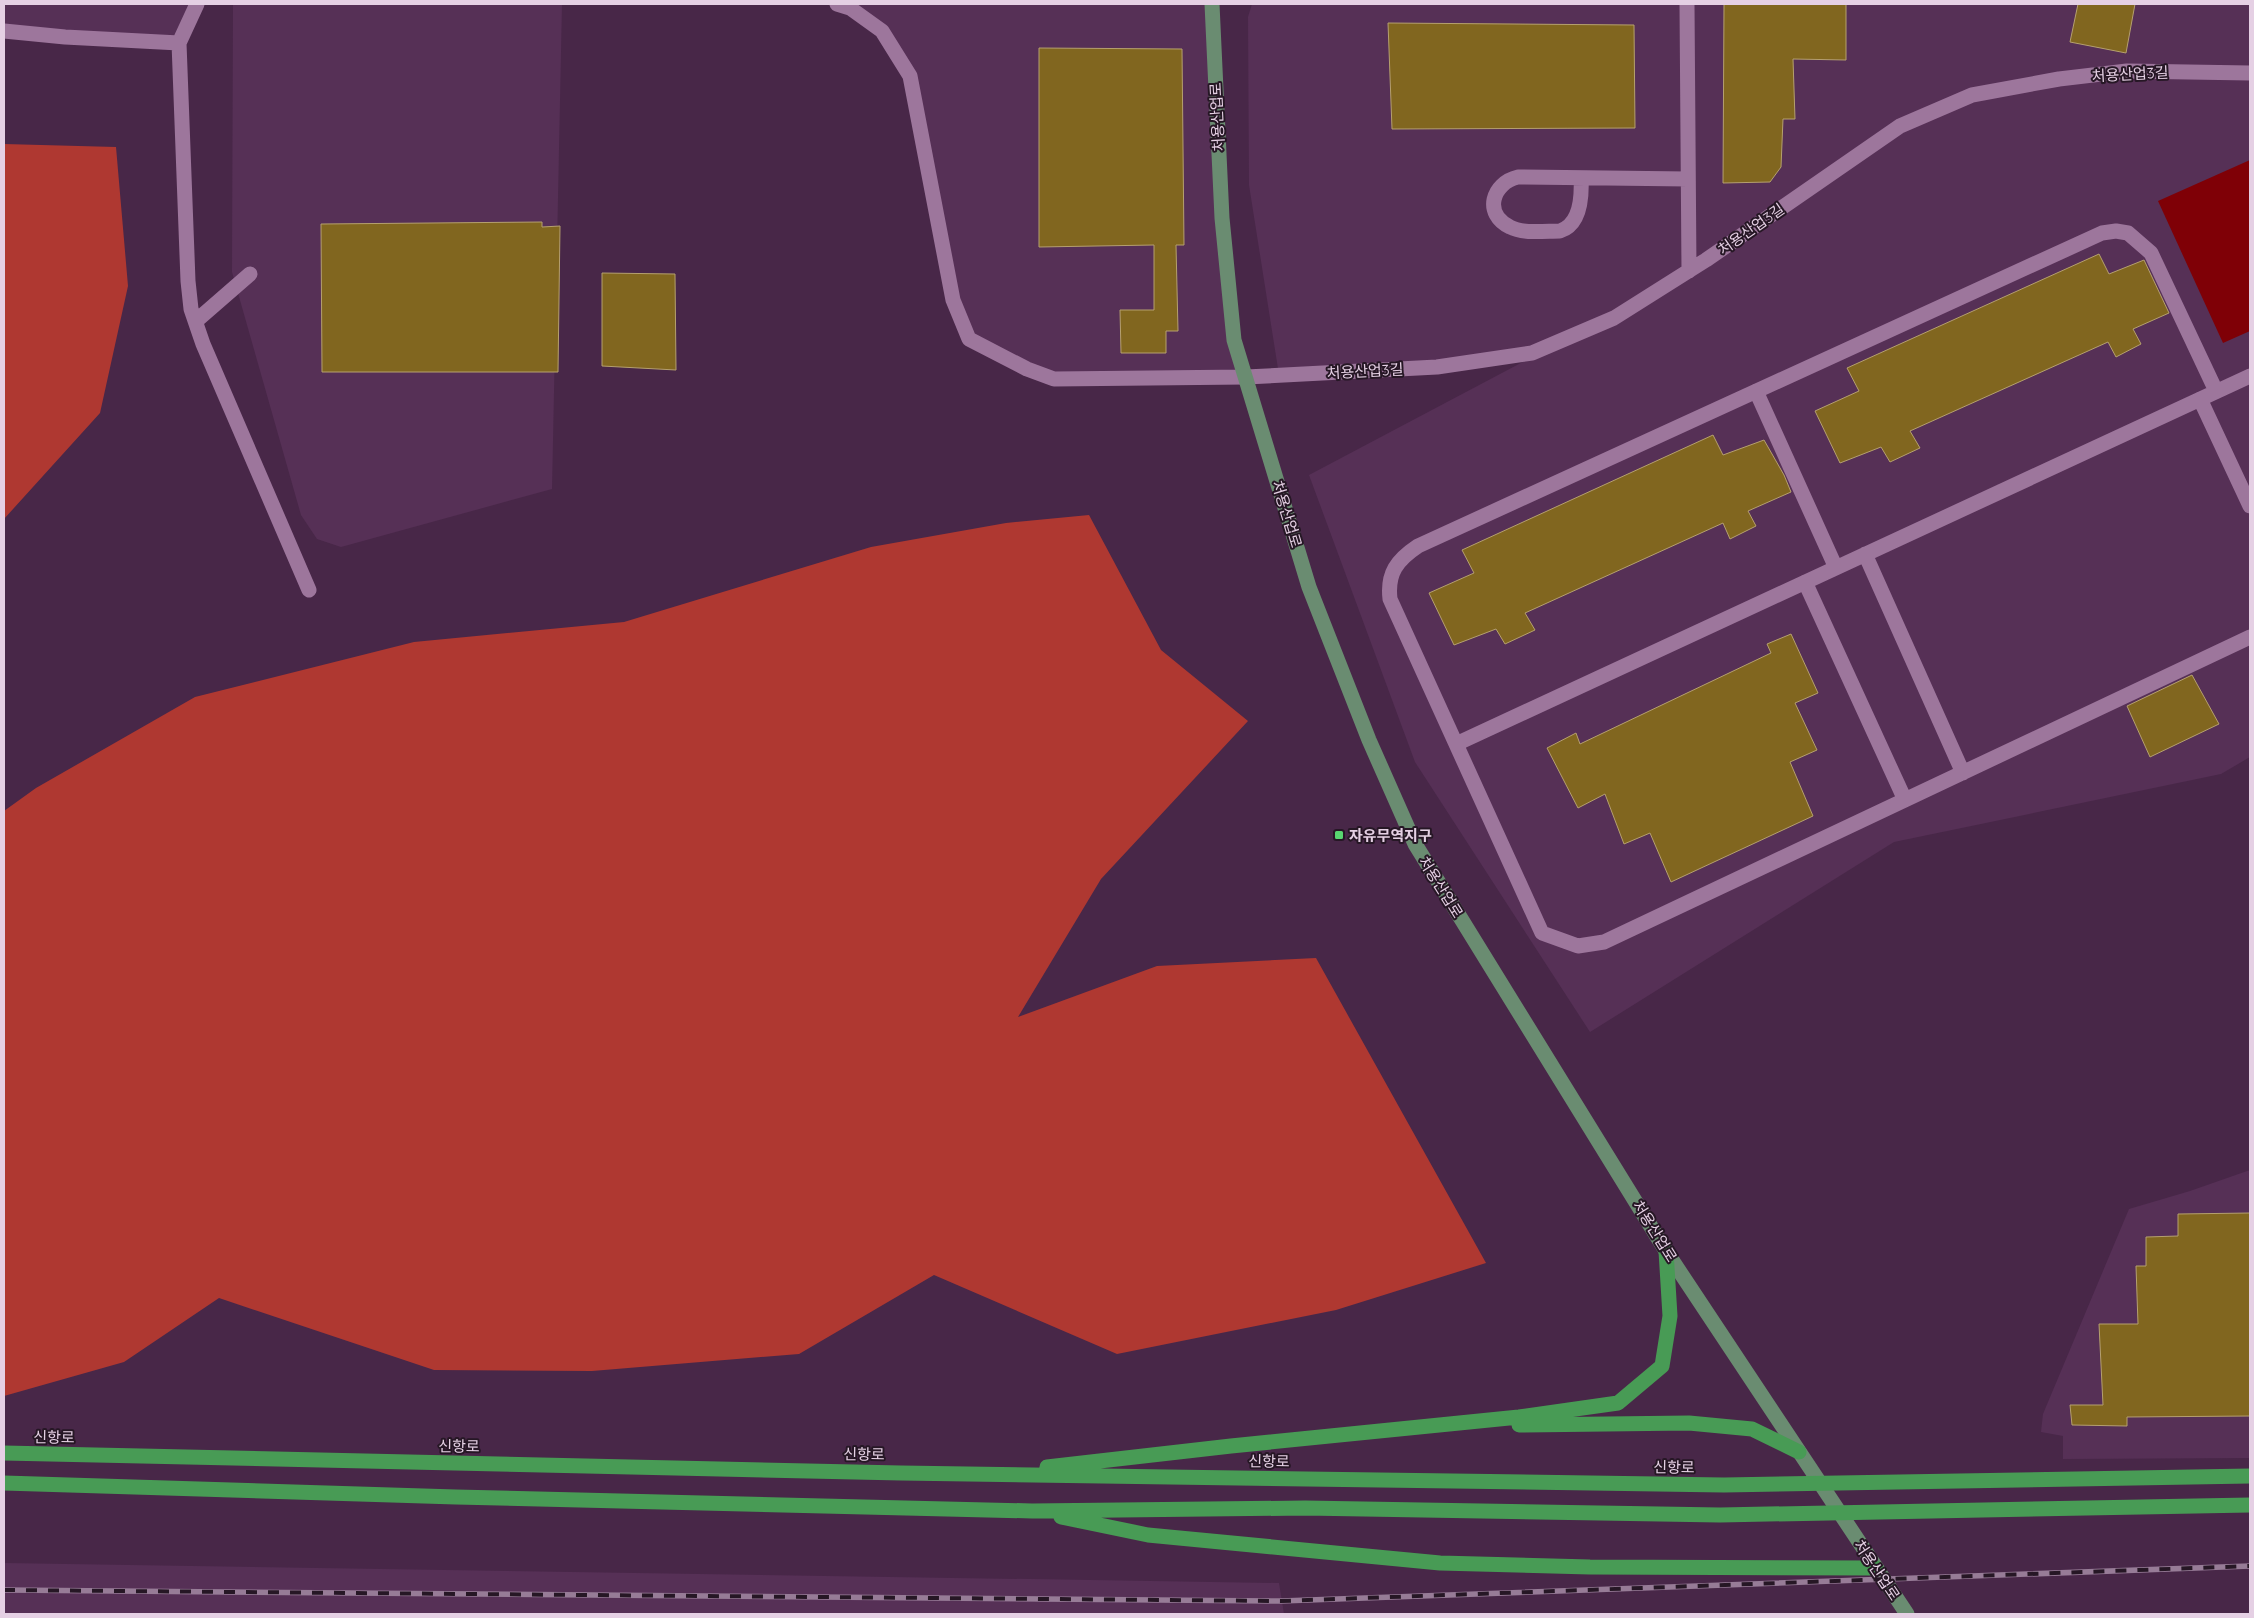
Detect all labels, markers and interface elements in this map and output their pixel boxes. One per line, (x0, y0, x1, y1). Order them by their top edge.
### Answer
street label: 처용산업3길 (2091, 63, 2169, 85)
street label: 처용산업로 (1206, 82, 1228, 152)
street label: 처용산업3길 (1714, 199, 1788, 259)
street label: 처용산업3길 (1326, 360, 1404, 382)
street label: 처용산업로 (1268, 478, 1306, 550)
place label: 자유무역지구 (1349, 826, 1432, 845)
marker: 자유무역지구 (1333, 829, 1345, 841)
street label: 처용산업로 (1415, 853, 1467, 921)
street label: 처용산업로 (1629, 1197, 1681, 1265)
street label: 신항로 (33, 1427, 75, 1447)
street label: 신항로 (438, 1436, 480, 1456)
street label: 신항로 (843, 1444, 885, 1464)
street label: 신항로 (1248, 1451, 1290, 1471)
street label: 신항로 (1653, 1457, 1695, 1477)
street label: 처용산업로 (1850, 1536, 1904, 1604)

